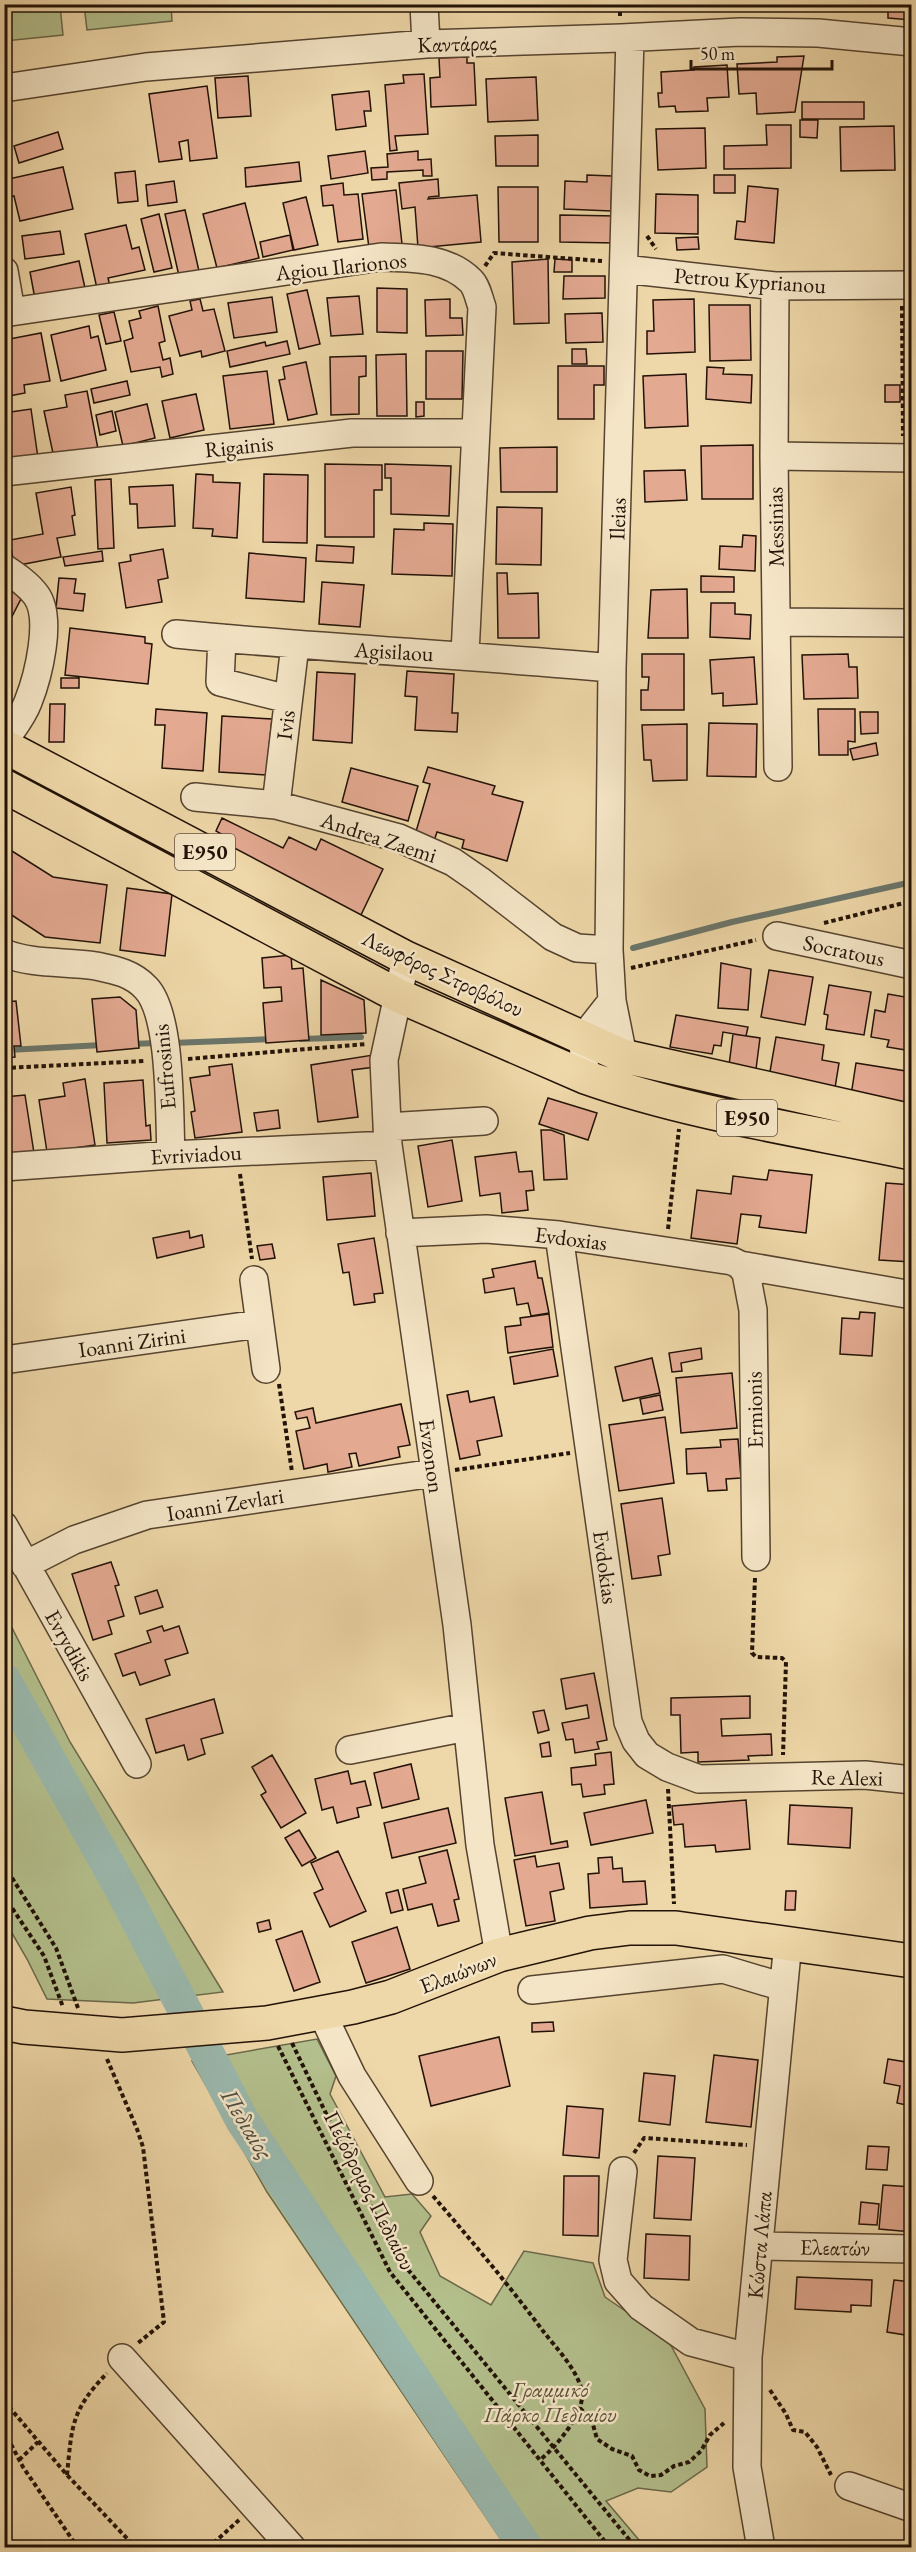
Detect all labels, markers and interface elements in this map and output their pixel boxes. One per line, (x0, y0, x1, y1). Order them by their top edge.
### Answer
street label: Καντάρας (417, 28, 497, 59)
scale bar (691, 33, 832, 71)
text: 50 m (700, 42, 735, 65)
street label: Agiou Ilarionos (273, 245, 408, 288)
street label: Petrou Kyprianou (673, 261, 827, 300)
street label: Rigainis (203, 428, 275, 465)
street label: Messinias (760, 487, 791, 567)
street label: Ileias (602, 497, 633, 541)
street label: Agisilaou (353, 635, 435, 668)
street label: Ivis (269, 709, 302, 742)
street label: Andrea Zaemi (316, 805, 440, 870)
road number: E950 (175, 834, 235, 870)
street label: Λεωφόρος Στροβόλου (357, 923, 528, 1024)
street label: Socratous (801, 928, 887, 973)
street label: Eufrosinis (146, 1023, 183, 1111)
road number: E950 (717, 1100, 777, 1136)
street label: Evriviadou (150, 1138, 243, 1171)
street label: Evdoxias (533, 1220, 609, 1257)
street label: Ioanni Zirini (77, 1321, 188, 1364)
street label: Ermionis (739, 1371, 770, 1449)
street label: Evzonon (412, 1417, 451, 1495)
street label: Ioanni Zevlari (165, 1481, 286, 1528)
street label: Evdokias (586, 1528, 625, 1606)
street label: Evrydikis (38, 1604, 101, 1686)
street label: Re Alexi (811, 1762, 883, 1793)
street label: Ελαιώνων (415, 1944, 501, 2000)
water label: Πεδιαίος (214, 2082, 281, 2166)
street label: Πεζόδρομος Πεδιαίου (317, 2106, 422, 2275)
street label: Κώστα Λάπα (740, 2189, 779, 2300)
street label: Ελεατών (800, 2232, 870, 2263)
park label: Γραμμικό Πάρκο Πεδιαίου (483, 2375, 617, 2429)

